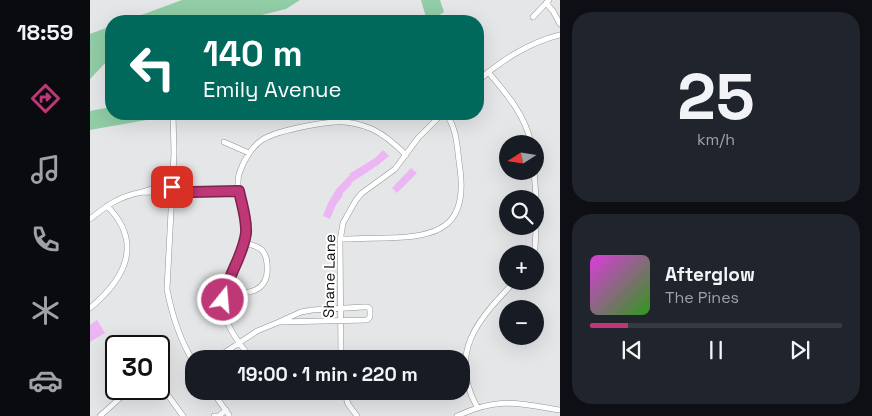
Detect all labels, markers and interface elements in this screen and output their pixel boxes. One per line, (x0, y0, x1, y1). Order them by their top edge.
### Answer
text: 18:59 (17, 18, 73, 46)
text: 140 m (203, 32, 303, 76)
icon: left (120, 35, 185, 100)
text: 25 (677, 55, 755, 138)
text: Emily Avenue (203, 75, 342, 103)
icon: directions (28, 81, 63, 116)
text: km/h (697, 129, 735, 150)
north arrow (499, 135, 544, 180)
map controls (499, 135, 544, 345)
icon: music (28, 152, 63, 187)
pin (151, 166, 193, 208)
icon: arrive (158, 173, 186, 201)
button: search (499, 190, 544, 235)
icon: phone (28, 222, 63, 257)
street label: Shane Lane (319, 234, 339, 318)
button: + (499, 245, 544, 290)
text: Afterglow (665, 262, 755, 287)
position arrow (196, 273, 248, 325)
text: The Pines (665, 287, 739, 308)
icon: climate (28, 293, 63, 328)
button: − (499, 300, 544, 345)
speed limit sign: 30 (105, 335, 170, 400)
icon: previous (618, 336, 646, 364)
icon: pause (702, 336, 730, 364)
icon: next (786, 336, 814, 364)
text: 19:00 · 1 min · 220 m (237, 362, 418, 387)
icon: car (28, 363, 63, 398)

